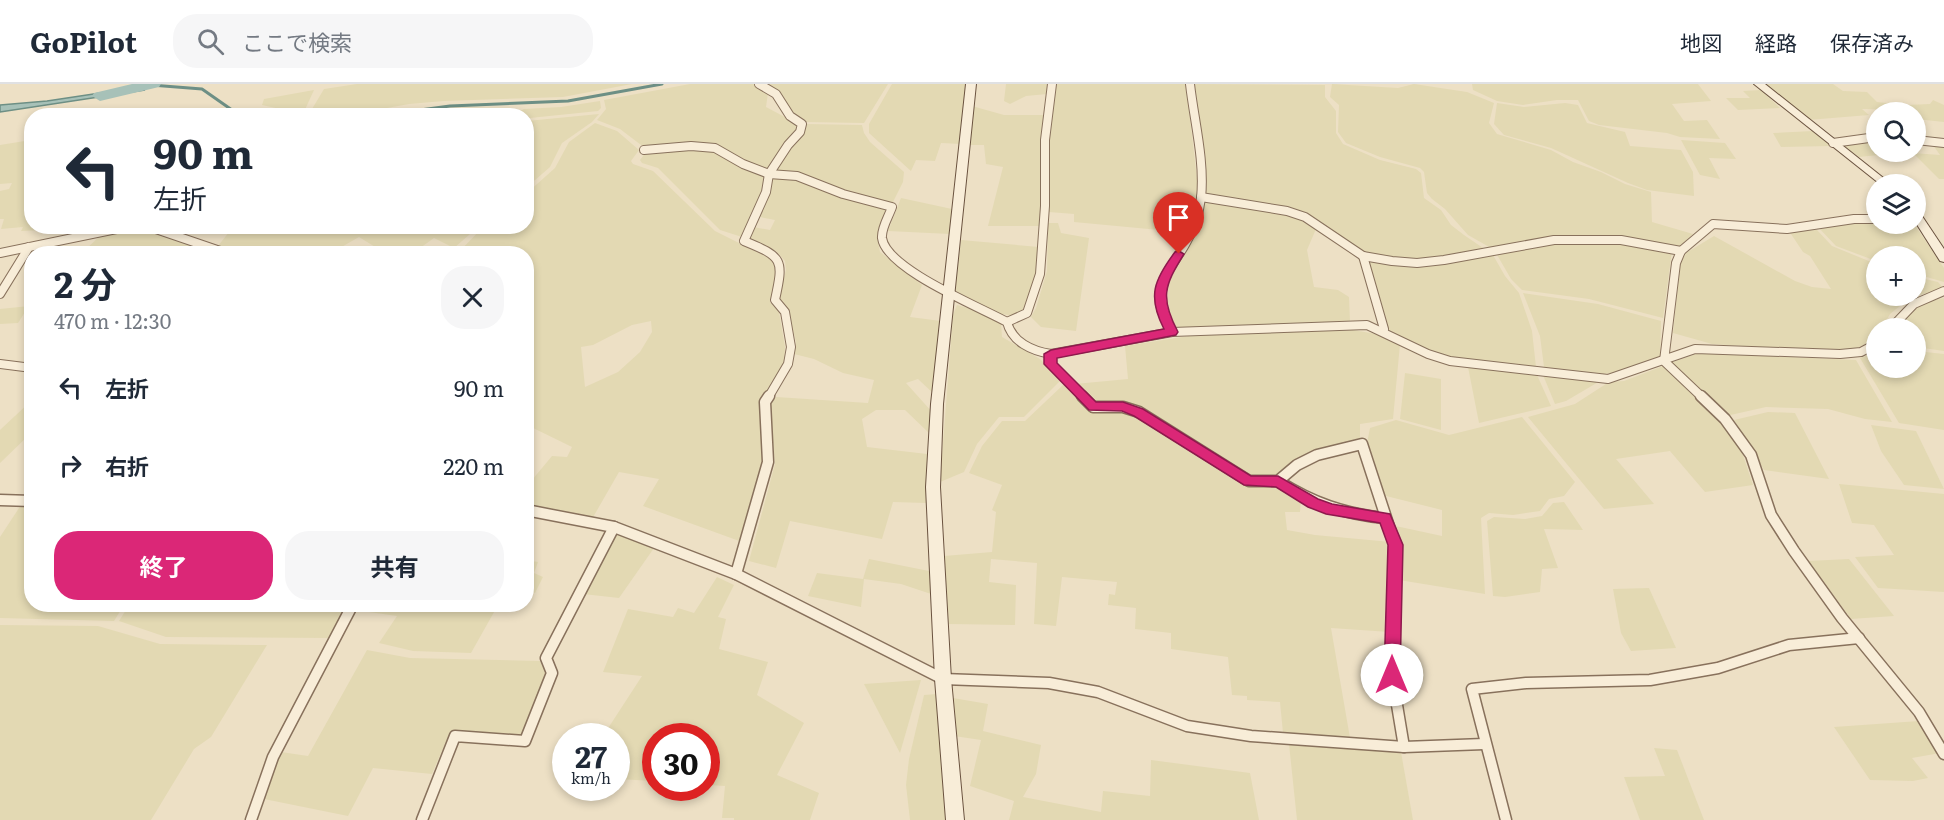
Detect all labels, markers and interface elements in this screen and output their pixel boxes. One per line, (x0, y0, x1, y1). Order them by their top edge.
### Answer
search box (173, 14, 593, 68)
text: GoPilot (30, 20, 137, 62)
icon: search (194, 25, 227, 58)
text: ここで検索 (242, 25, 352, 58)
text: 地図 (1680, 26, 1722, 57)
text: 経路 (1755, 26, 1797, 57)
text: 保存済み (1830, 26, 1914, 57)
map controls (1866, 102, 1926, 378)
button: search (1866, 102, 1926, 162)
text: 90 m (153, 120, 253, 182)
icon: left (54, 132, 132, 210)
button: layers (1866, 174, 1926, 234)
text: 左折 (153, 177, 207, 217)
pin (1153, 192, 1204, 254)
icon: arrive (1162, 201, 1195, 234)
button: + (1866, 246, 1926, 306)
text: 2 分 (54, 256, 117, 309)
button: close (441, 266, 504, 329)
text: 470 m · 12:30 (54, 305, 171, 335)
button: − (1866, 318, 1926, 378)
icon: left (54, 371, 87, 404)
text: 左折 (105, 371, 149, 404)
text: 90 m (454, 371, 504, 404)
icon: right (54, 449, 87, 482)
text: 右折 (105, 449, 149, 482)
text: 220 m (443, 449, 504, 482)
button: 終了 (54, 531, 273, 600)
button: 共有 (285, 531, 504, 600)
position arrow (1360, 643, 1424, 707)
speed limit sign: 30 (642, 723, 720, 801)
text: 27 (575, 733, 607, 777)
text: km/h (571, 766, 611, 789)

